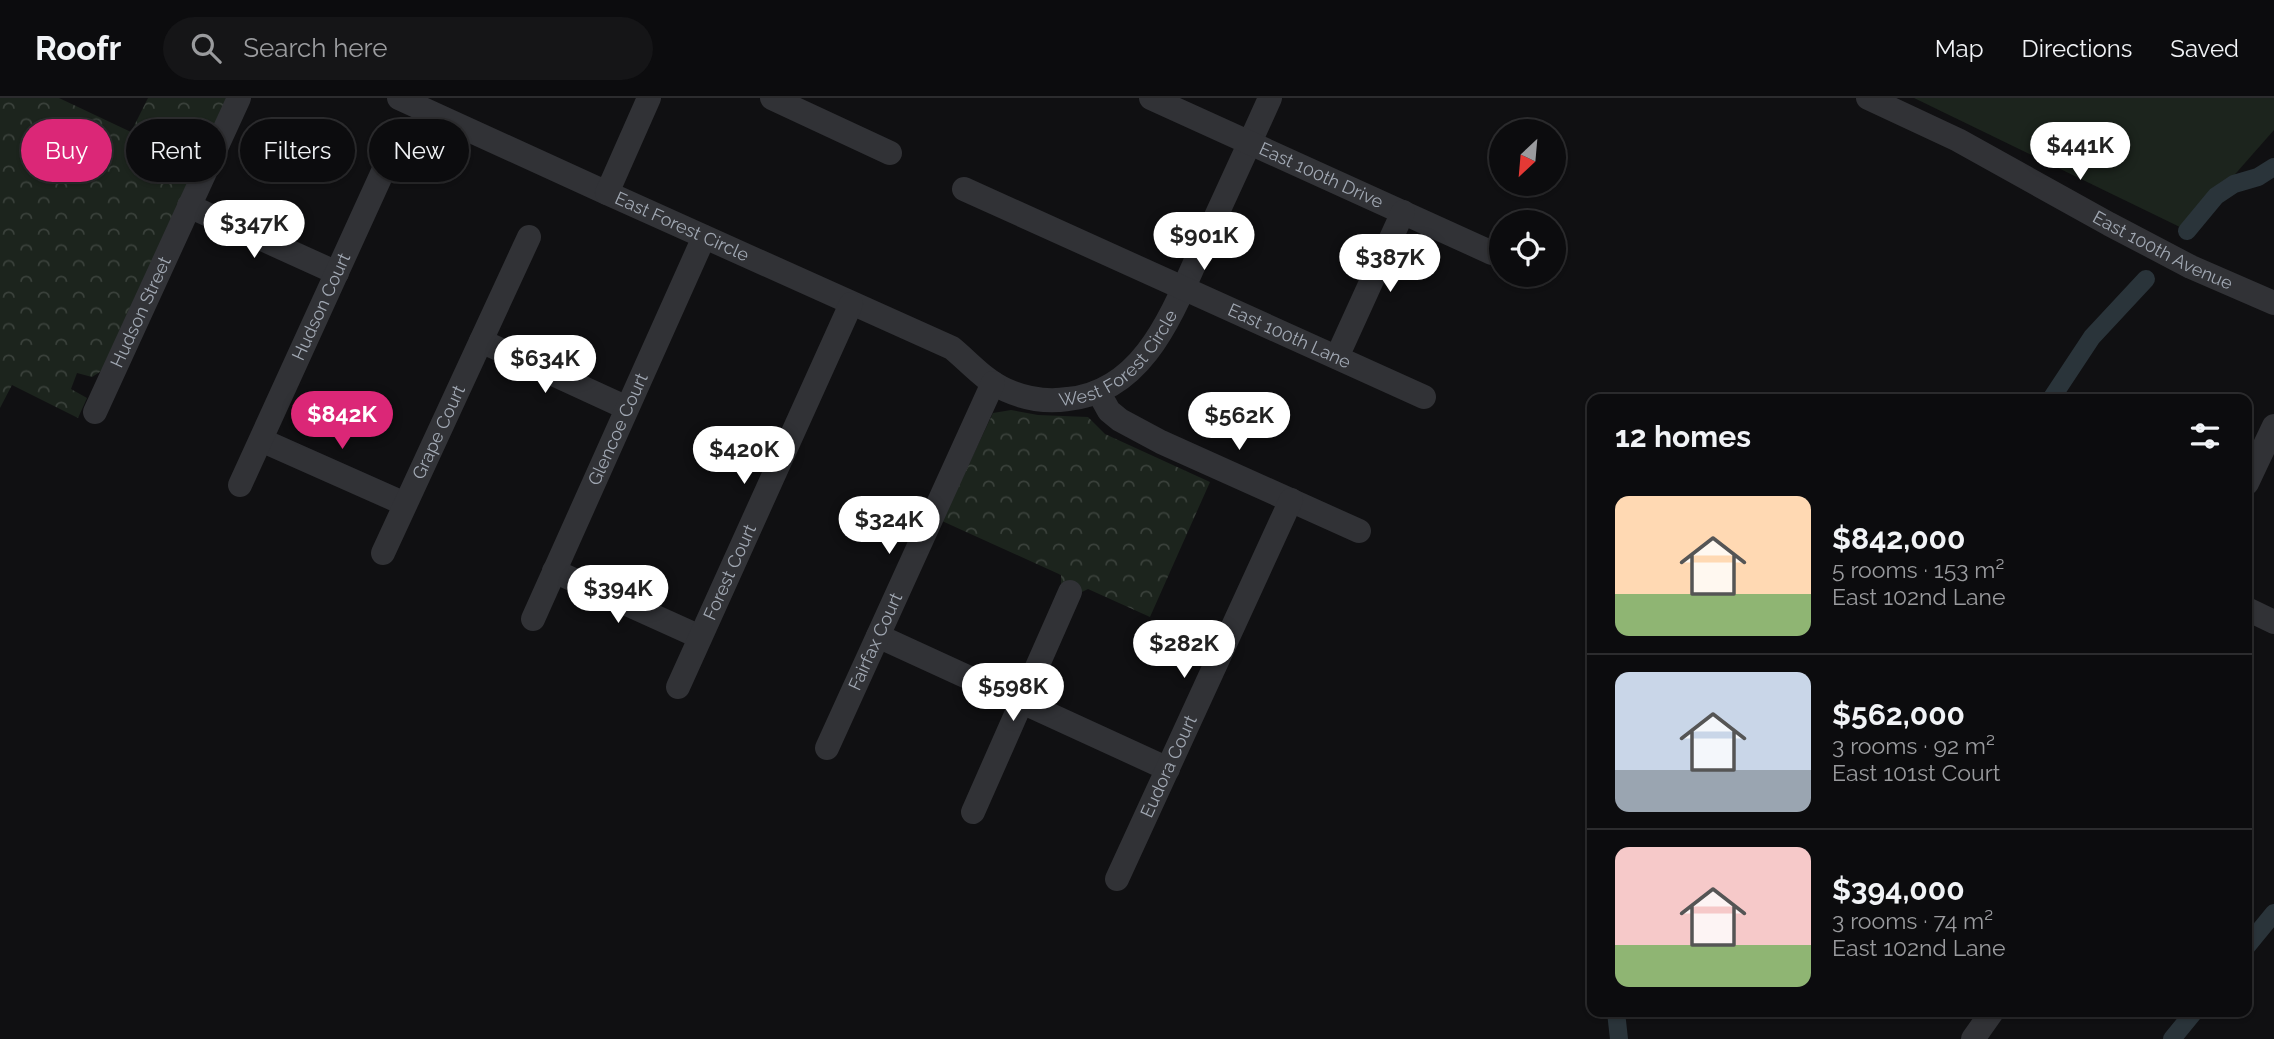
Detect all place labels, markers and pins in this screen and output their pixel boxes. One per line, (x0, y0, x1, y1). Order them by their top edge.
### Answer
pin: $441K (2031, 122, 2129, 182)
pin: $347K (205, 200, 303, 260)
pin: $901K (1155, 212, 1253, 272)
pin: $387K (1341, 234, 1439, 294)
pin: $634K (496, 336, 594, 395)
pin: $842K (293, 392, 391, 451)
pin: $562K (1190, 392, 1288, 452)
pin: $420K (695, 426, 793, 486)
pin: $324K (840, 496, 938, 556)
pin: $394K (569, 566, 667, 625)
pin: $282K (1135, 620, 1233, 680)
pin: $598K (964, 664, 1062, 723)

